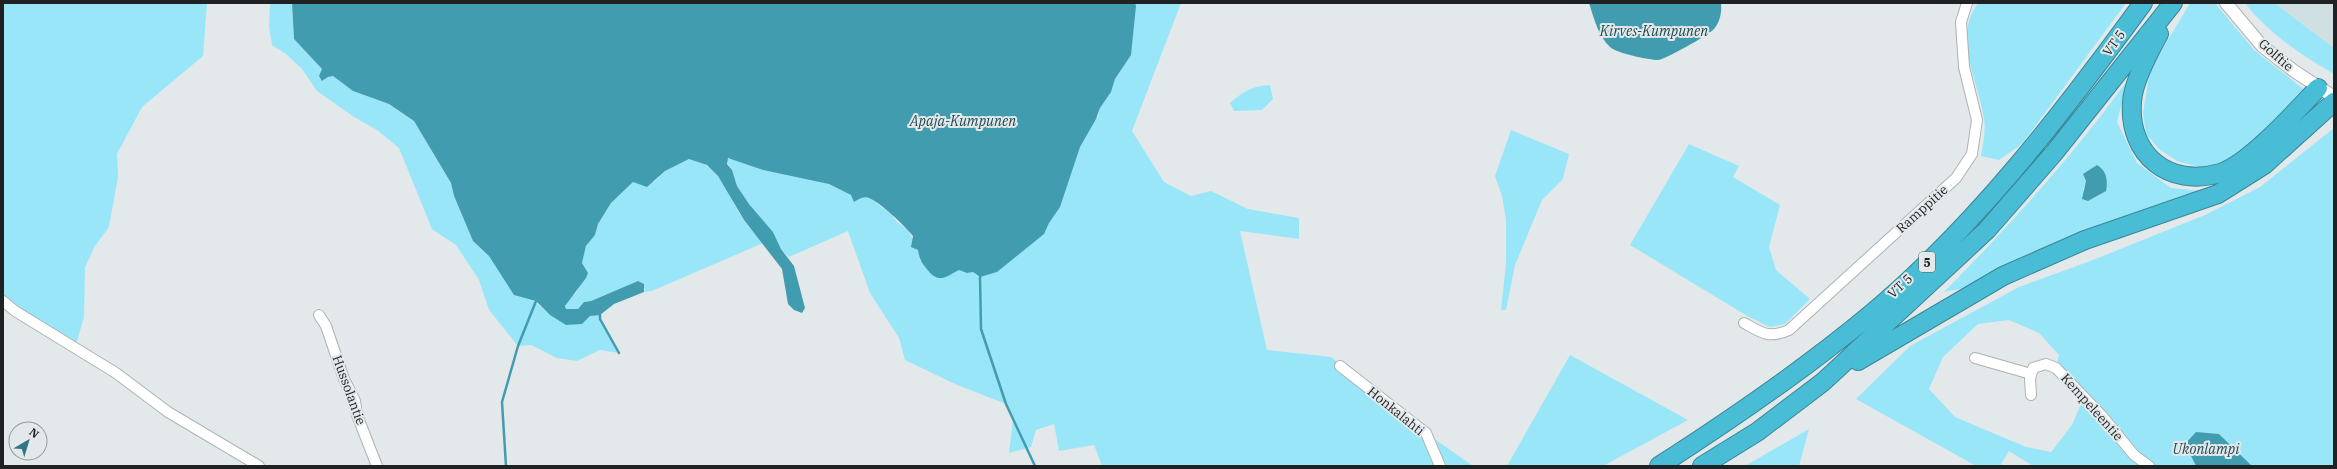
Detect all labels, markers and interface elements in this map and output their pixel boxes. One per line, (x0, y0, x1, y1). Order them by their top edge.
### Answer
water label: Kirves-Kumpunen (1599, 22, 1708, 40)
street label: VT 5 (2099, 27, 2129, 59)
street label: Golftie (2255, 35, 2297, 75)
water label: Apaja-Kumpunen (909, 112, 1016, 130)
street label: Ramppitie (1893, 181, 1951, 237)
road number: 5 (1919, 252, 1935, 272)
street label: VT 5 (1884, 270, 1916, 302)
street label: Hussolantie (328, 353, 370, 427)
street label: Kempeleentie (2057, 370, 2127, 444)
street label: Honkalahti (1364, 383, 1428, 439)
north arrow (8, 421, 48, 461)
text: N (26, 425, 42, 441)
water label: Ukonlampi (2173, 440, 2240, 458)

